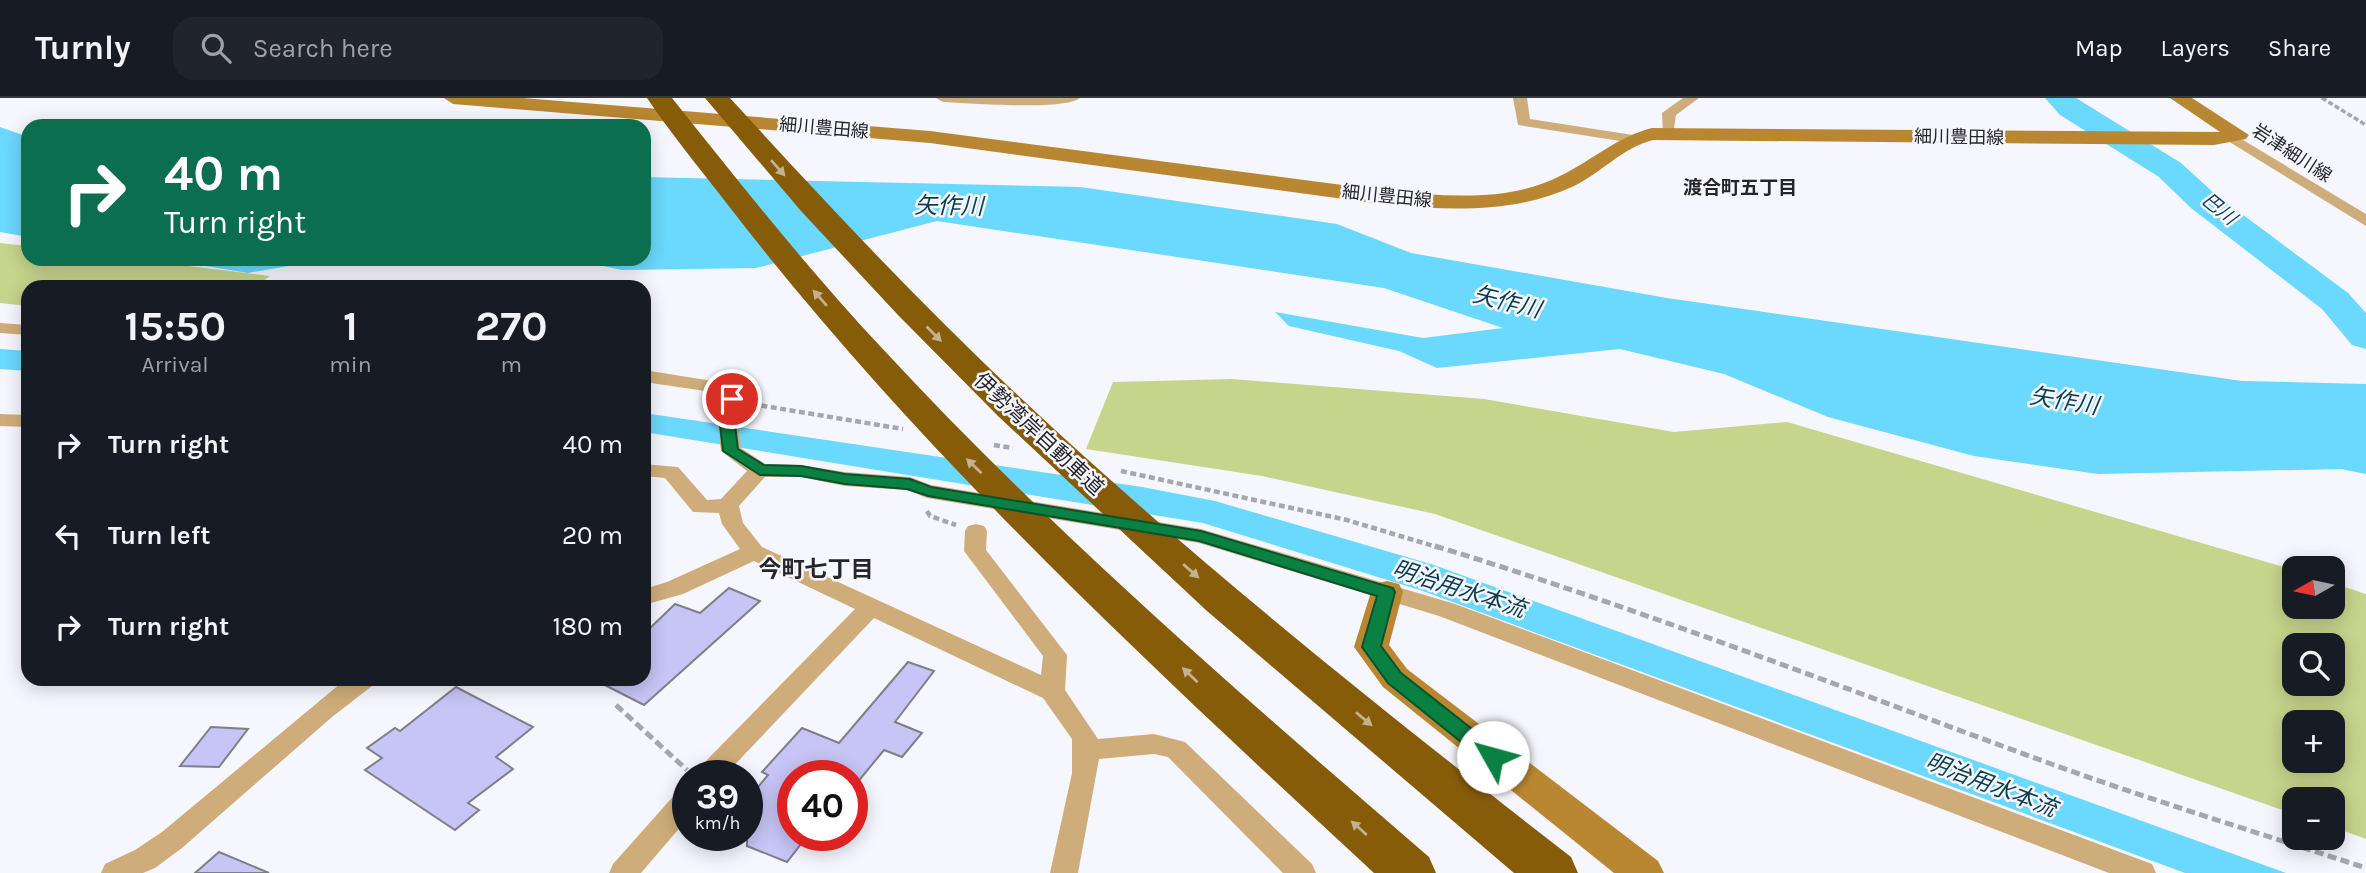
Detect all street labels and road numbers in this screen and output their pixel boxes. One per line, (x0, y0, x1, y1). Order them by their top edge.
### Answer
street label: 細川豊田線 (778, 113, 870, 143)
street label: 岩津細川線 (2248, 119, 2336, 187)
street label: 細川豊田線 (1914, 125, 2004, 149)
street label: 細川豊田線 (1341, 180, 1433, 212)
street label: 伊勢湾岸自動車道 (969, 368, 1109, 500)

